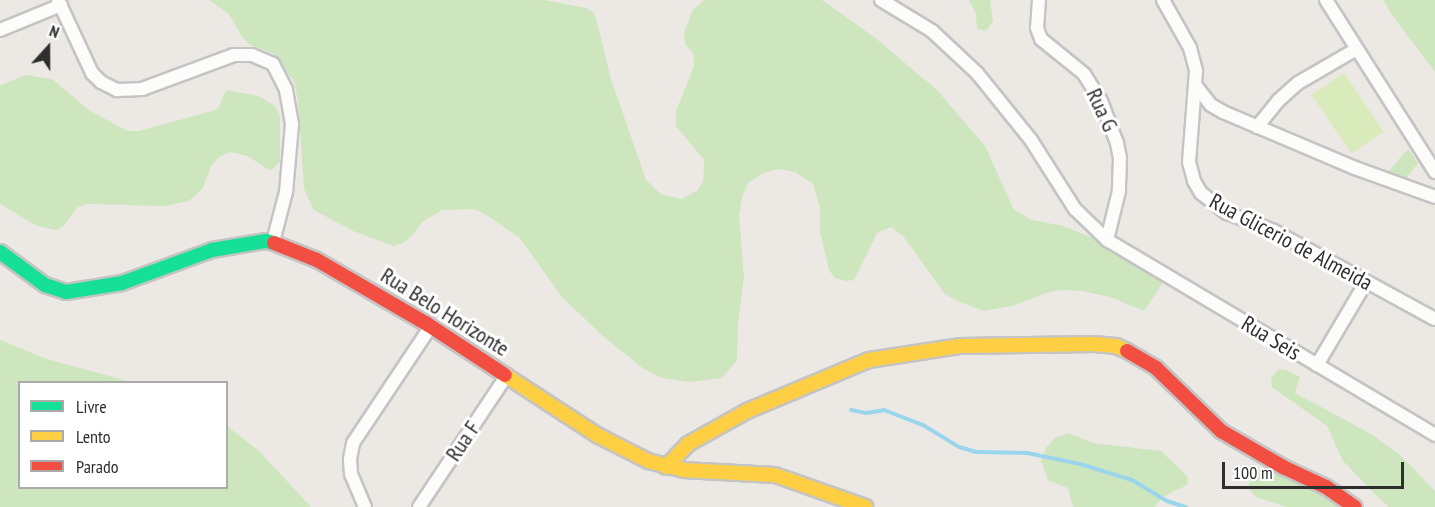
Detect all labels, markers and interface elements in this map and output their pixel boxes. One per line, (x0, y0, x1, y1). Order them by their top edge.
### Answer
north arrow (18, 18, 78, 78)
text: N (47, 20, 62, 42)
street label: Rua G (1081, 84, 1123, 136)
street label: Rua Glicerio de Almeida (1205, 188, 1377, 296)
street label: Rua Belo Horizonte (376, 262, 514, 362)
street label: Rua Seis (1237, 310, 1305, 366)
legend (18, 381, 228, 489)
text: Livre (76, 395, 107, 418)
street label: Rua F (440, 416, 486, 466)
text: Lento (76, 425, 111, 448)
scale bar (1225, 450, 1406, 488)
text: Parado (76, 455, 119, 478)
text: 100 m (1233, 461, 1273, 484)

